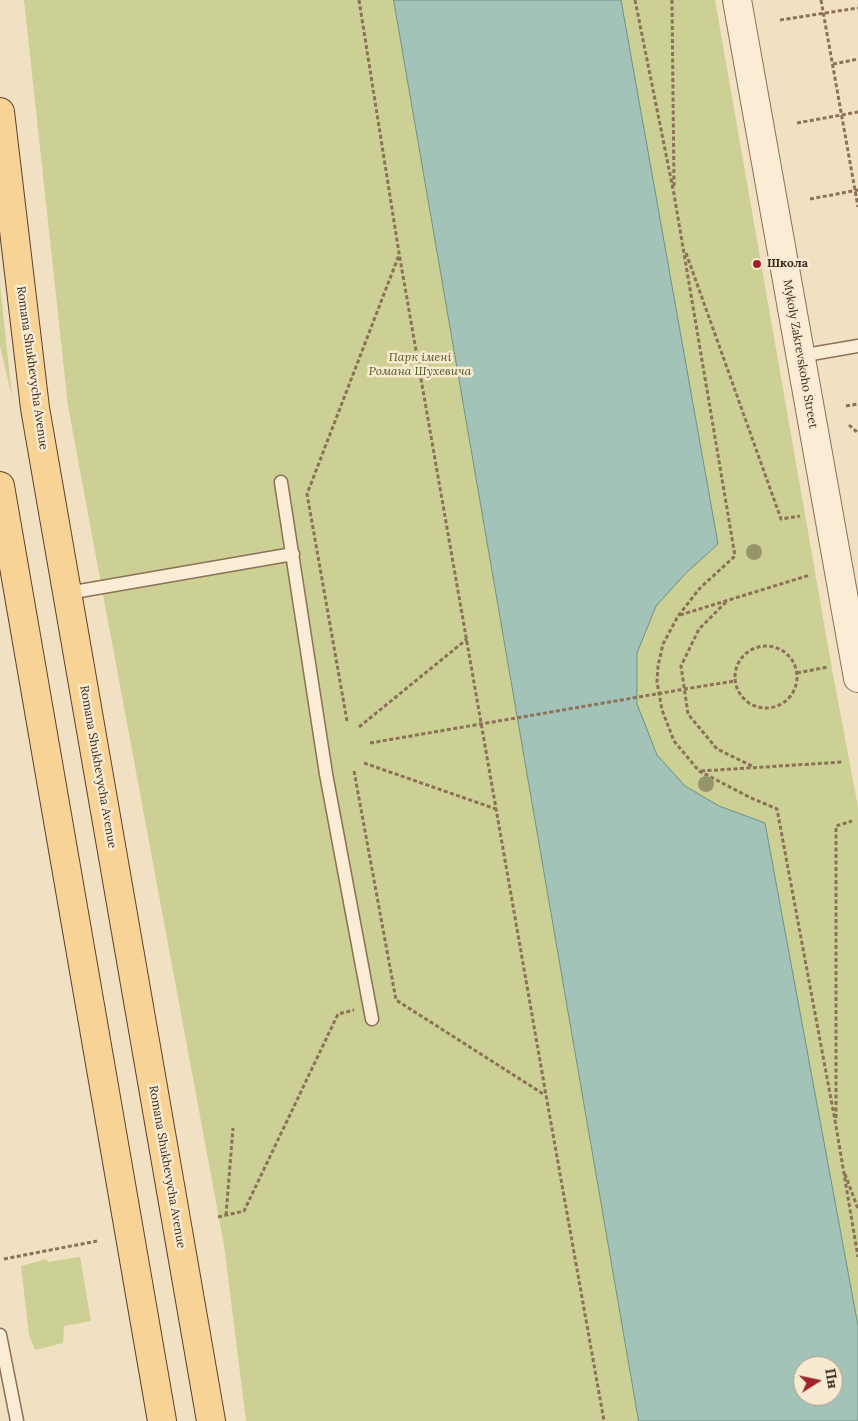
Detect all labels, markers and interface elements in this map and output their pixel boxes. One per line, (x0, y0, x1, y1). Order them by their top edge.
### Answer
place label: Школа (767, 257, 808, 271)
marker: Школа (751, 258, 763, 270)
street label: Mykoly Zakrevskoho Street (780, 278, 820, 430)
street label: Romana Shukhevycha Avenue (13, 285, 51, 451)
park label: Парк імені Романа Шухевича (369, 351, 471, 379)
street label: Romana Shukhevycha Avenue (77, 684, 119, 850)
street label: Romana Shukhevycha Avenue (146, 1084, 188, 1250)
north arrow (793, 1356, 843, 1406)
text: Пн (821, 1367, 842, 1390)

